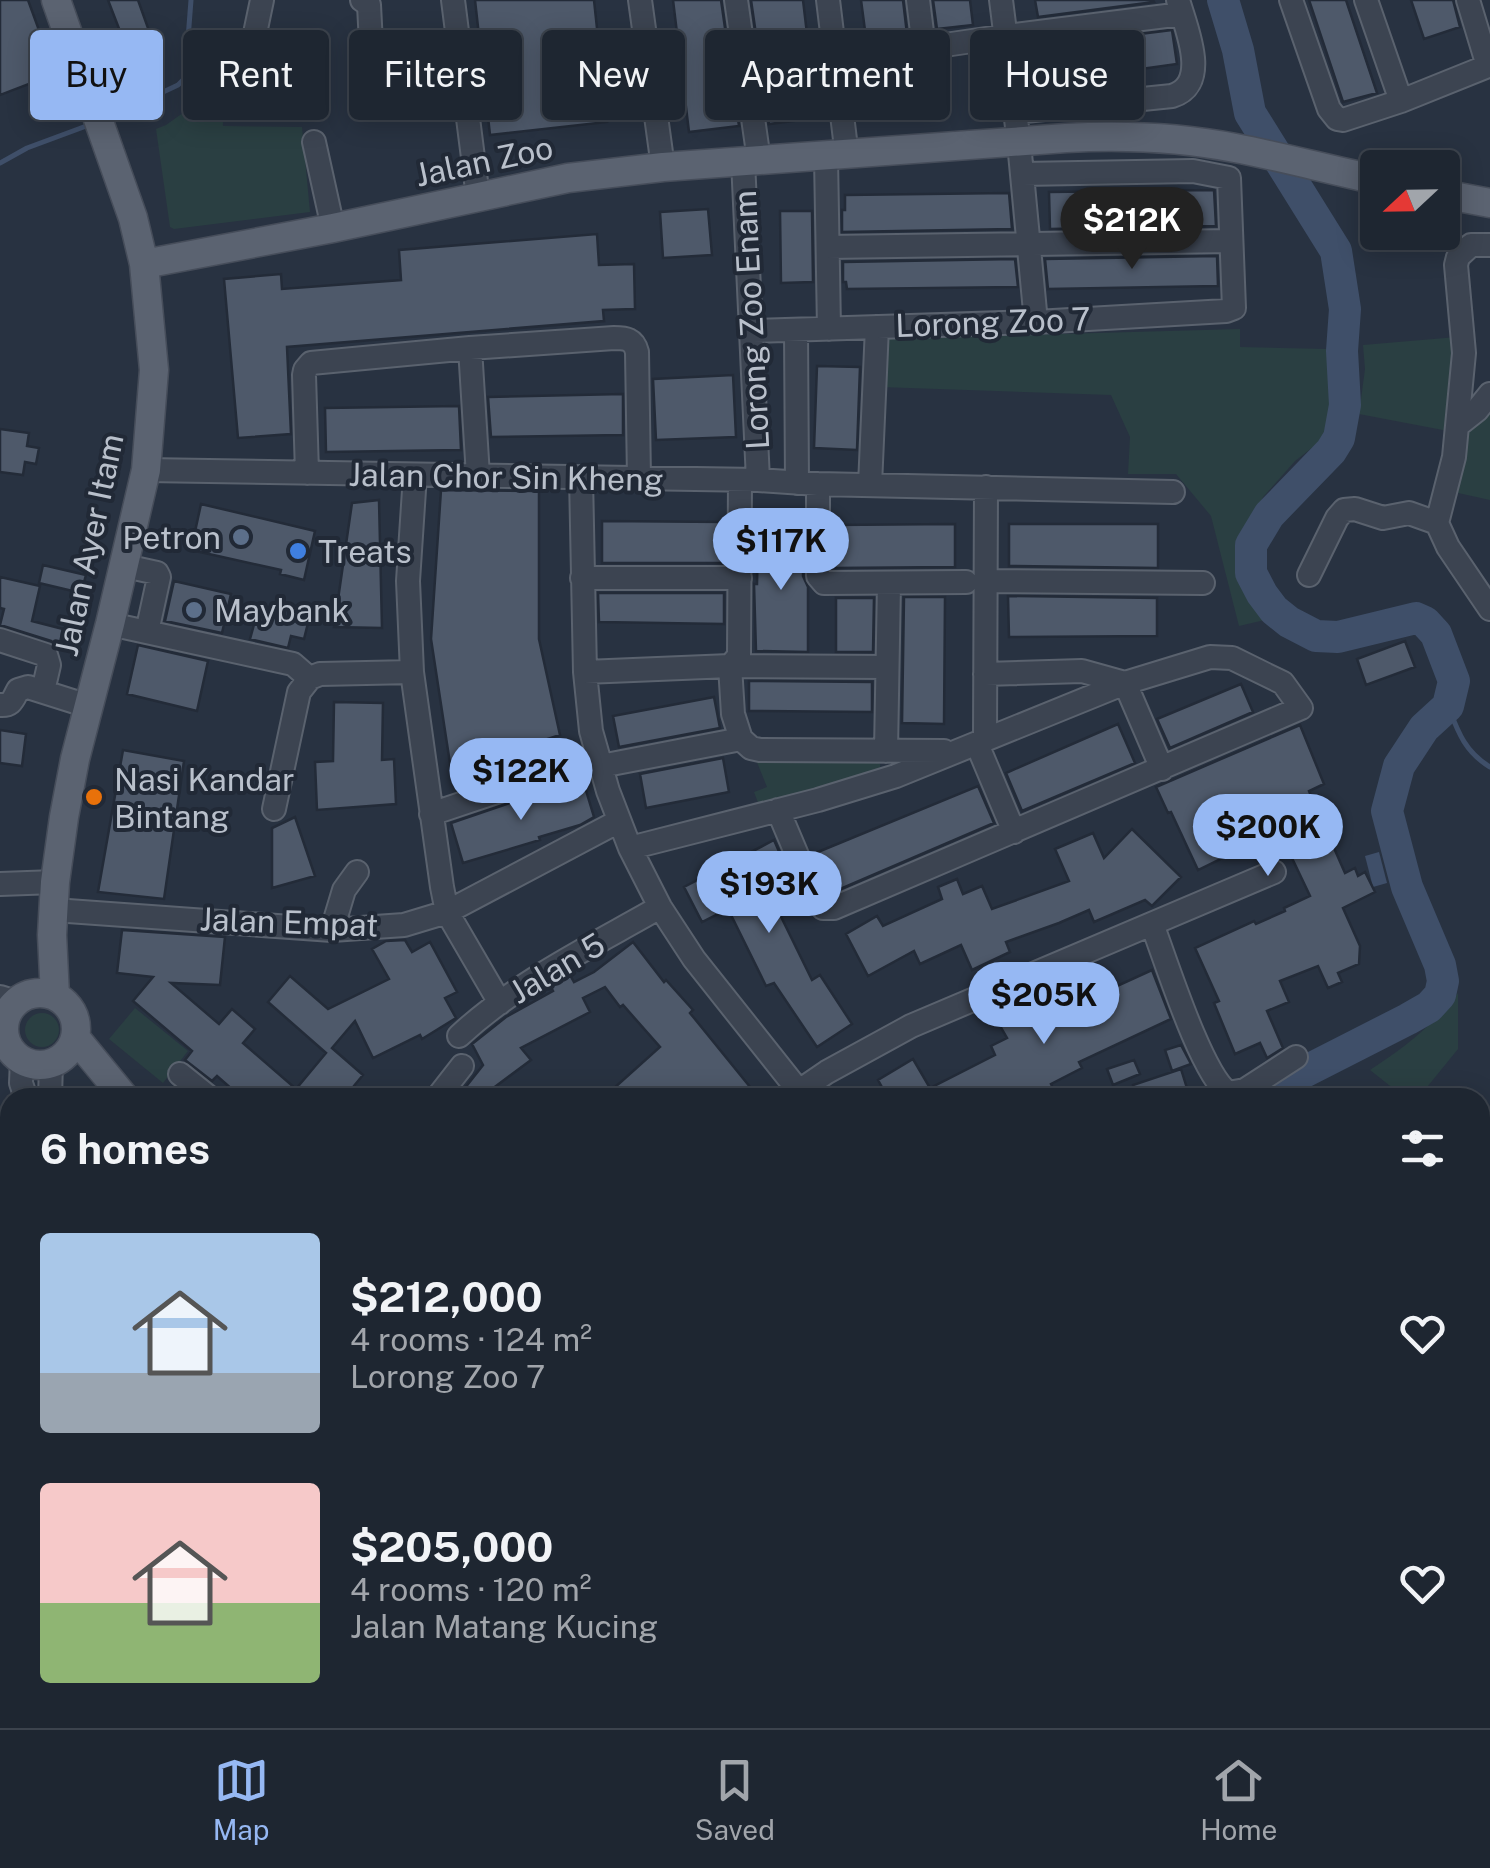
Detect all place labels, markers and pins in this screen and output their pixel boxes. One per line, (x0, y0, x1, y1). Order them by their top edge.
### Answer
pin: $212K (1062, 187, 1202, 272)
pin: $117K (711, 508, 851, 593)
place label: Petron (122, 519, 221, 556)
marker: Petron (230, 526, 252, 548)
place label: Treats (318, 533, 412, 570)
marker: Treats (287, 540, 309, 562)
place label: Maybank (214, 592, 350, 629)
marker: Maybank (183, 599, 205, 621)
pin: $122K (451, 738, 591, 823)
place label: Nasi Kandar Bintang (114, 761, 294, 835)
marker: Nasi Kandar Bintang (83, 786, 105, 808)
pin: $200K (1198, 794, 1338, 879)
pin: $193K (699, 851, 839, 936)
pin: $205K (974, 962, 1114, 1047)

